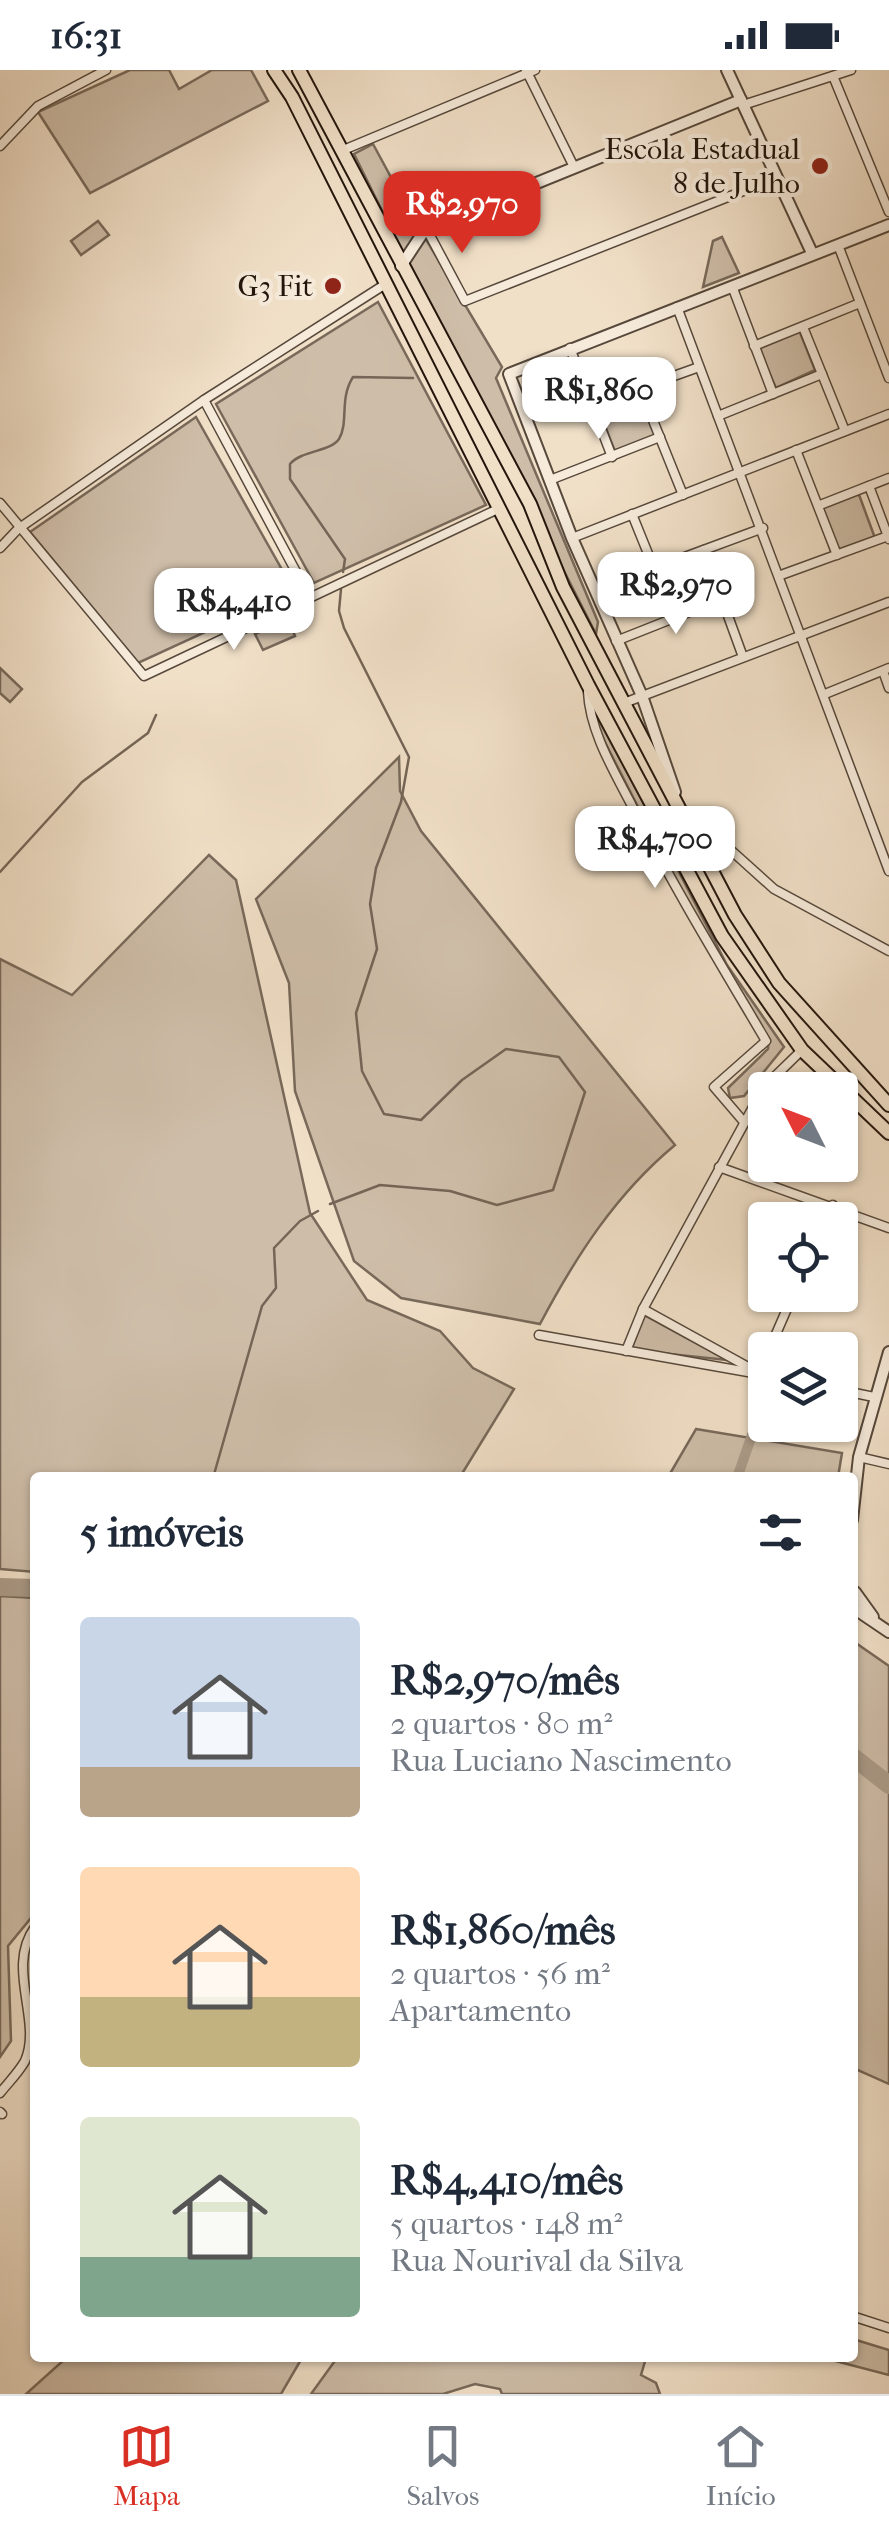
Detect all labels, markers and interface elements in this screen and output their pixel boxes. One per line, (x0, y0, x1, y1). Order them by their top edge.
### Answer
text: 16:31 (50, 13, 122, 58)
place label: Escola Estadual 8 de Julho (604, 132, 800, 201)
marker: Escola Estadual 8 de Julho (809, 155, 831, 177)
pin: R$2,970 (370, 171, 554, 256)
text: R$2,970 (405, 185, 519, 222)
place label: G3 Fit (238, 269, 313, 304)
marker: G3 Fit (322, 275, 344, 297)
pin: R$1,860 (507, 357, 691, 442)
text: R$1,860 (544, 371, 654, 408)
pin: R$2,970 (584, 552, 768, 637)
text: R$2,970 (619, 566, 733, 603)
pin: R$4,410 (142, 568, 326, 653)
text: R$4,410 (176, 582, 292, 619)
pin: R$4,700 (563, 806, 747, 891)
text: R$4,700 (597, 820, 713, 857)
north arrow (748, 1072, 858, 1182)
map controls (748, 1072, 858, 1442)
button: locate (748, 1202, 858, 1312)
button: layers (748, 1332, 858, 1442)
icon: filters (753, 1505, 808, 1560)
text: 5 imóveis (80, 1508, 244, 1557)
text: R$2,970/mês (390, 1656, 620, 1705)
icon: home (160, 1657, 280, 1777)
text: 2 quartos · 80 m² (390, 1705, 612, 1742)
text: Rua Luciano Nascimento (390, 1742, 732, 1779)
text: R$1,860/mês (390, 1906, 616, 1955)
icon: home (160, 1907, 280, 2027)
text: 2 quartos · 56 m² (390, 1955, 610, 1992)
text: Apartamento (390, 1992, 571, 2029)
text: R$4,410/mês (390, 2156, 623, 2205)
icon: home (160, 2157, 280, 2277)
text: 5 quartos · 148 m² (390, 2205, 623, 2242)
text: Rua Nourival da Silva (390, 2242, 683, 2279)
tab: Mapa (113, 2419, 180, 2512)
tab: Salvos (407, 2419, 479, 2512)
tab: Início (706, 2419, 776, 2512)

